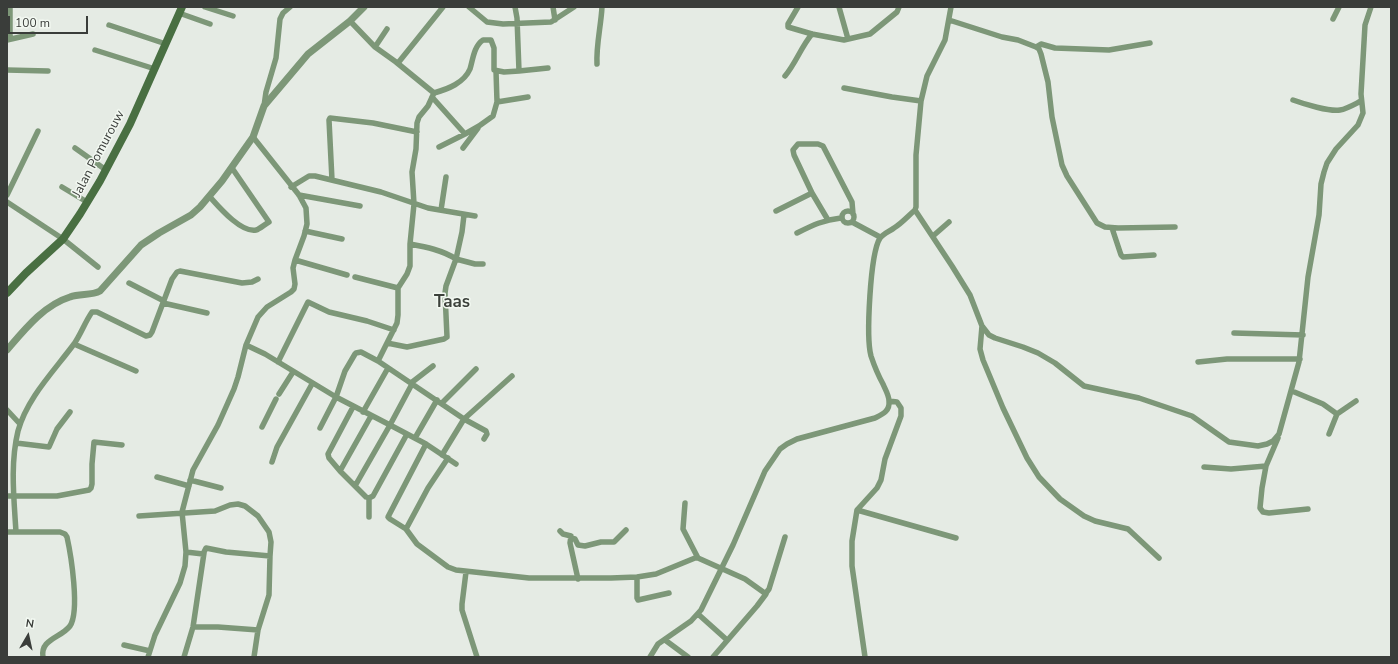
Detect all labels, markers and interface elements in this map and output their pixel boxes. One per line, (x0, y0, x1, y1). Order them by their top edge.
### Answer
scale bar (10, 8, 90, 34)
text: 100 m (15, 15, 50, 31)
street label: Jalan Pomurouw (70, 108, 128, 200)
district label: Taas (434, 293, 470, 313)
north arrow (8, 616, 48, 656)
text: N (25, 616, 35, 632)

